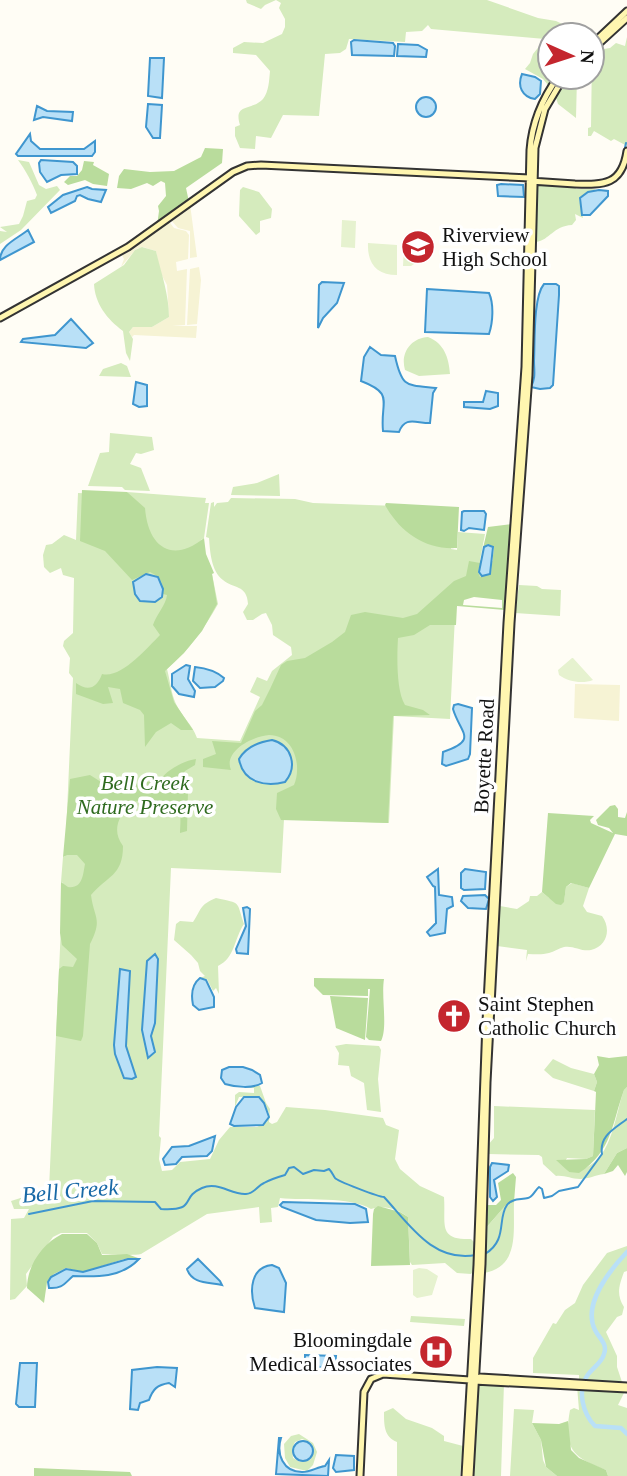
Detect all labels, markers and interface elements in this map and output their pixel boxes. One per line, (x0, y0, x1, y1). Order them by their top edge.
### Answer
north arrow (536, 21, 606, 91)
text: N (577, 49, 598, 65)
place label: Riverview High School (442, 223, 548, 271)
school or university icon: Riverview High School (399, 228, 437, 266)
street label: Boyette Road (469, 698, 499, 814)
park label: Bell Creek Nature Preserve (76, 771, 213, 819)
place label: Saint Stephen Catholic Church (478, 992, 617, 1040)
church icon: Saint Stephen Catholic Church (435, 997, 473, 1035)
water label: Bell Creek (21, 1174, 120, 1208)
place label: Bloomingdale Medical Associates (249, 1328, 412, 1376)
hospital icon: Bloomingdale Medical Associates (417, 1333, 455, 1371)

